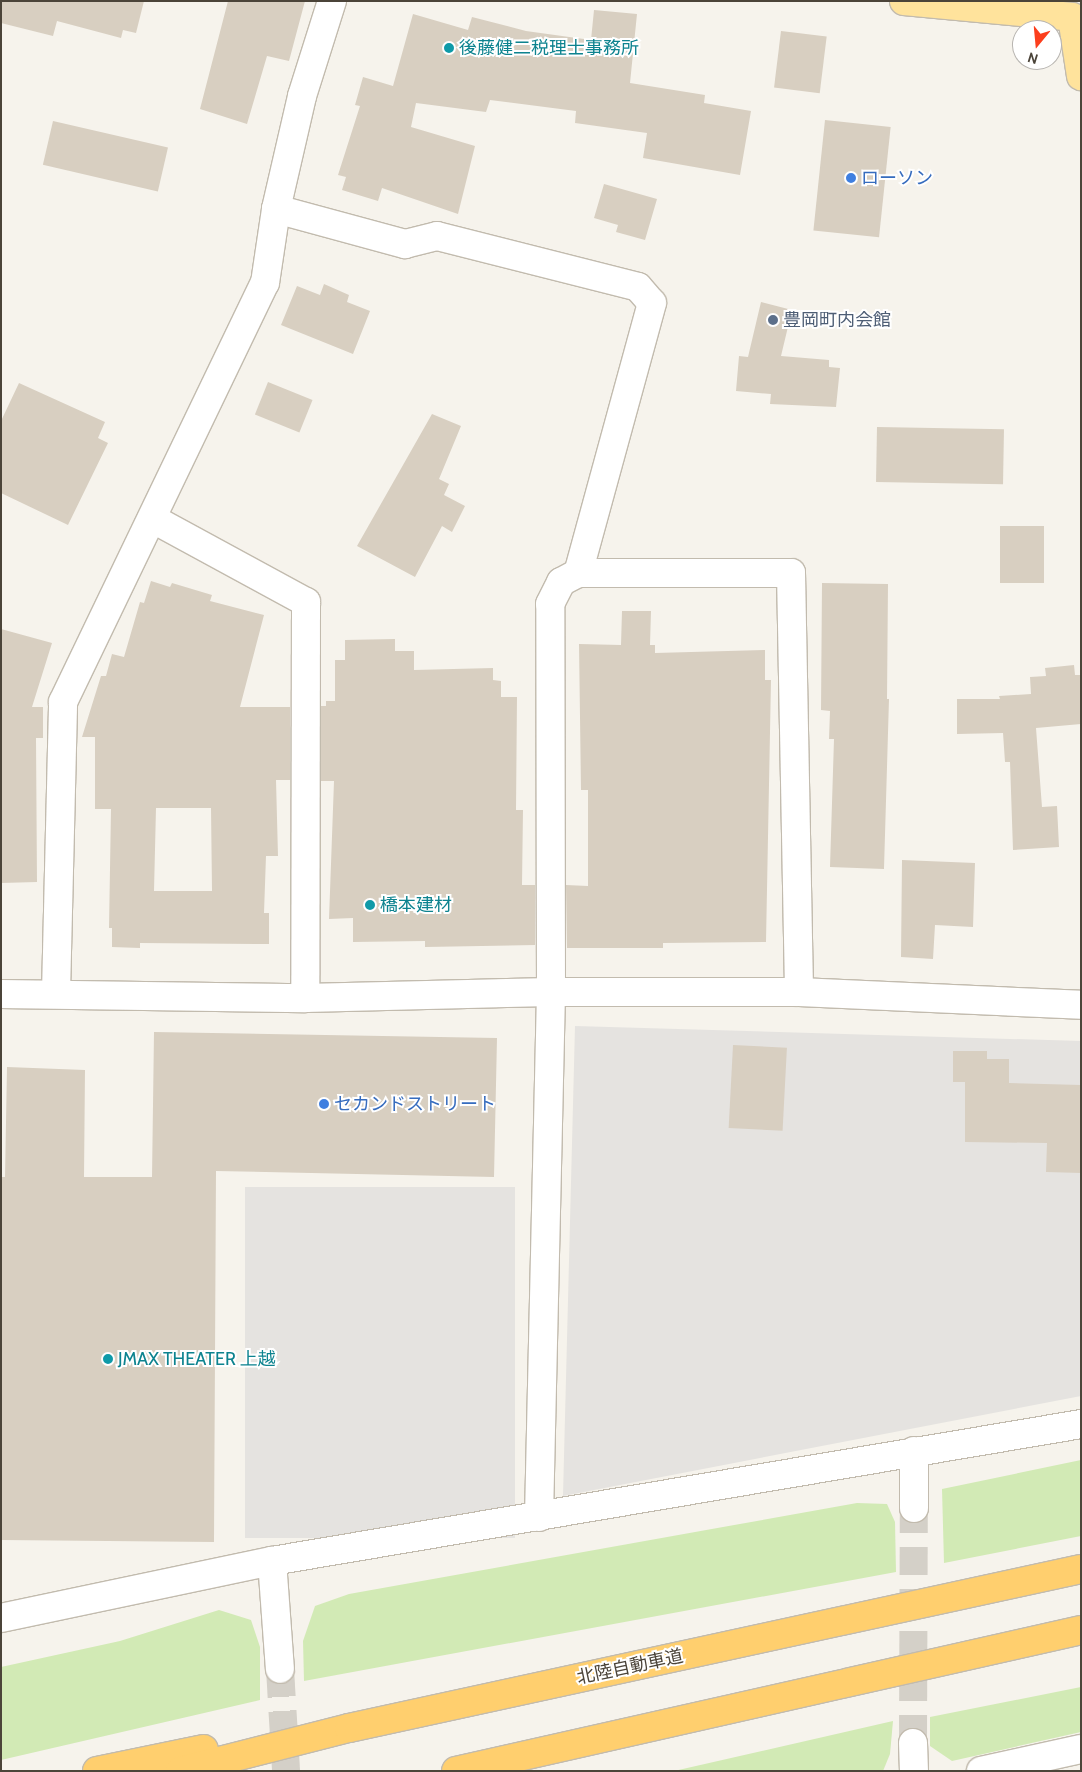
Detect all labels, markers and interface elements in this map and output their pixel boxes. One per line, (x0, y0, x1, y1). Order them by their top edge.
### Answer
north arrow (1012, 20, 1062, 70)
place label: 後藤健二税理士事務所 (459, 37, 639, 59)
marker: 後藤健二税理士事務所 (443, 42, 455, 54)
text: N (1026, 48, 1040, 68)
place label: ローソン (861, 167, 933, 189)
marker: ローソン (845, 172, 857, 184)
place label: 豊岡町内会館 (783, 309, 891, 331)
marker: 豊岡町内会館 (767, 314, 779, 326)
place label: 橋本建材 (380, 894, 452, 916)
marker: 橋本建材 (364, 899, 376, 911)
place label: セカンドストリート (334, 1093, 496, 1115)
marker: セカンドストリート (318, 1098, 330, 1110)
place label: JMAX THEATER 上越 (118, 1348, 276, 1370)
marker: JMAX THEATER 上越 (102, 1353, 114, 1365)
street label: 北陸自動車道 (575, 1645, 685, 1689)

